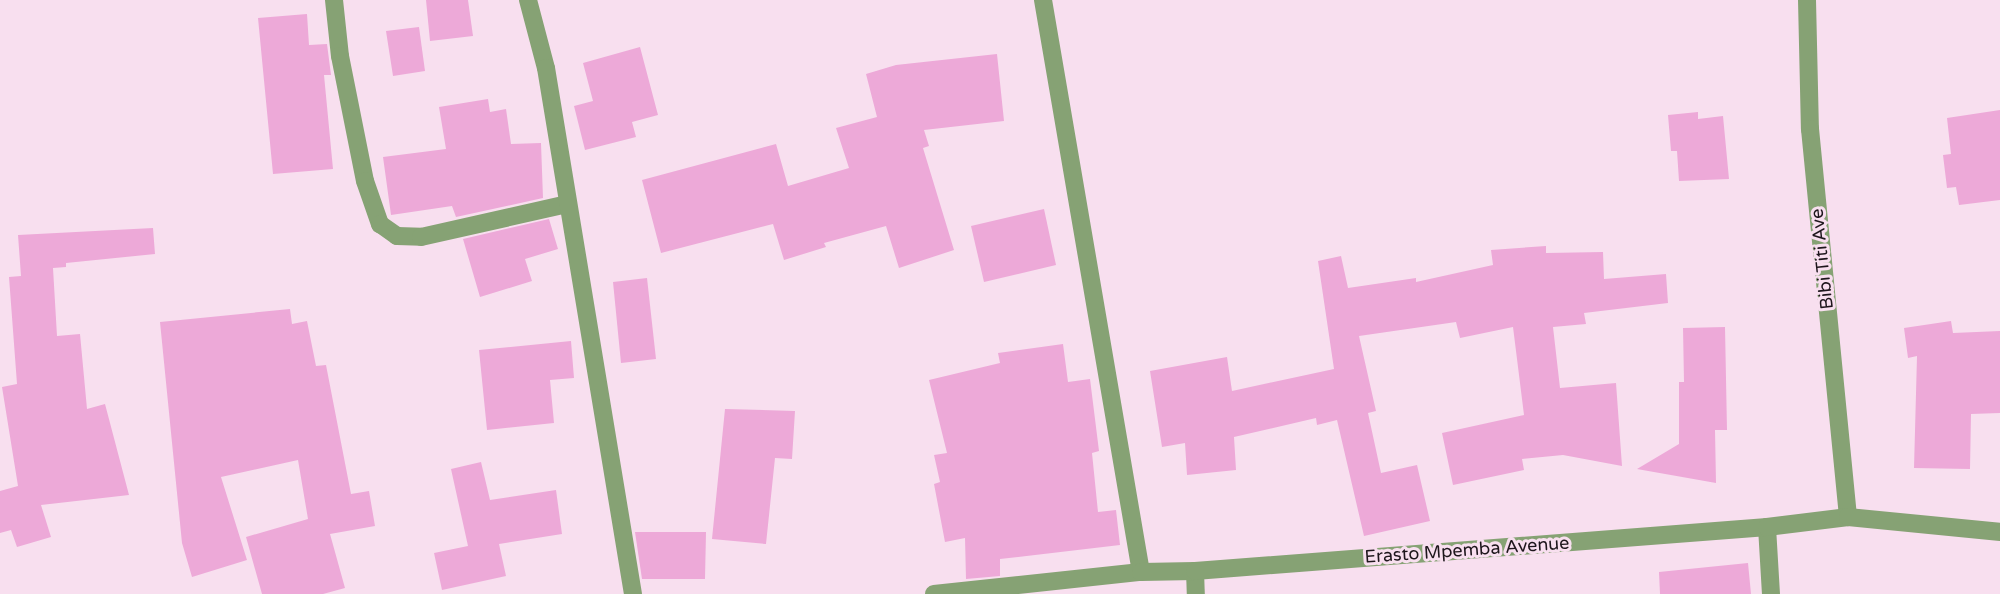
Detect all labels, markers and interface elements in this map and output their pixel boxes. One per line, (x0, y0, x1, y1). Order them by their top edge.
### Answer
street label: Bibi Titi Ave (1806, 208, 1838, 310)
street label: Erasto Mpemba Avenue (1364, 532, 1570, 568)

